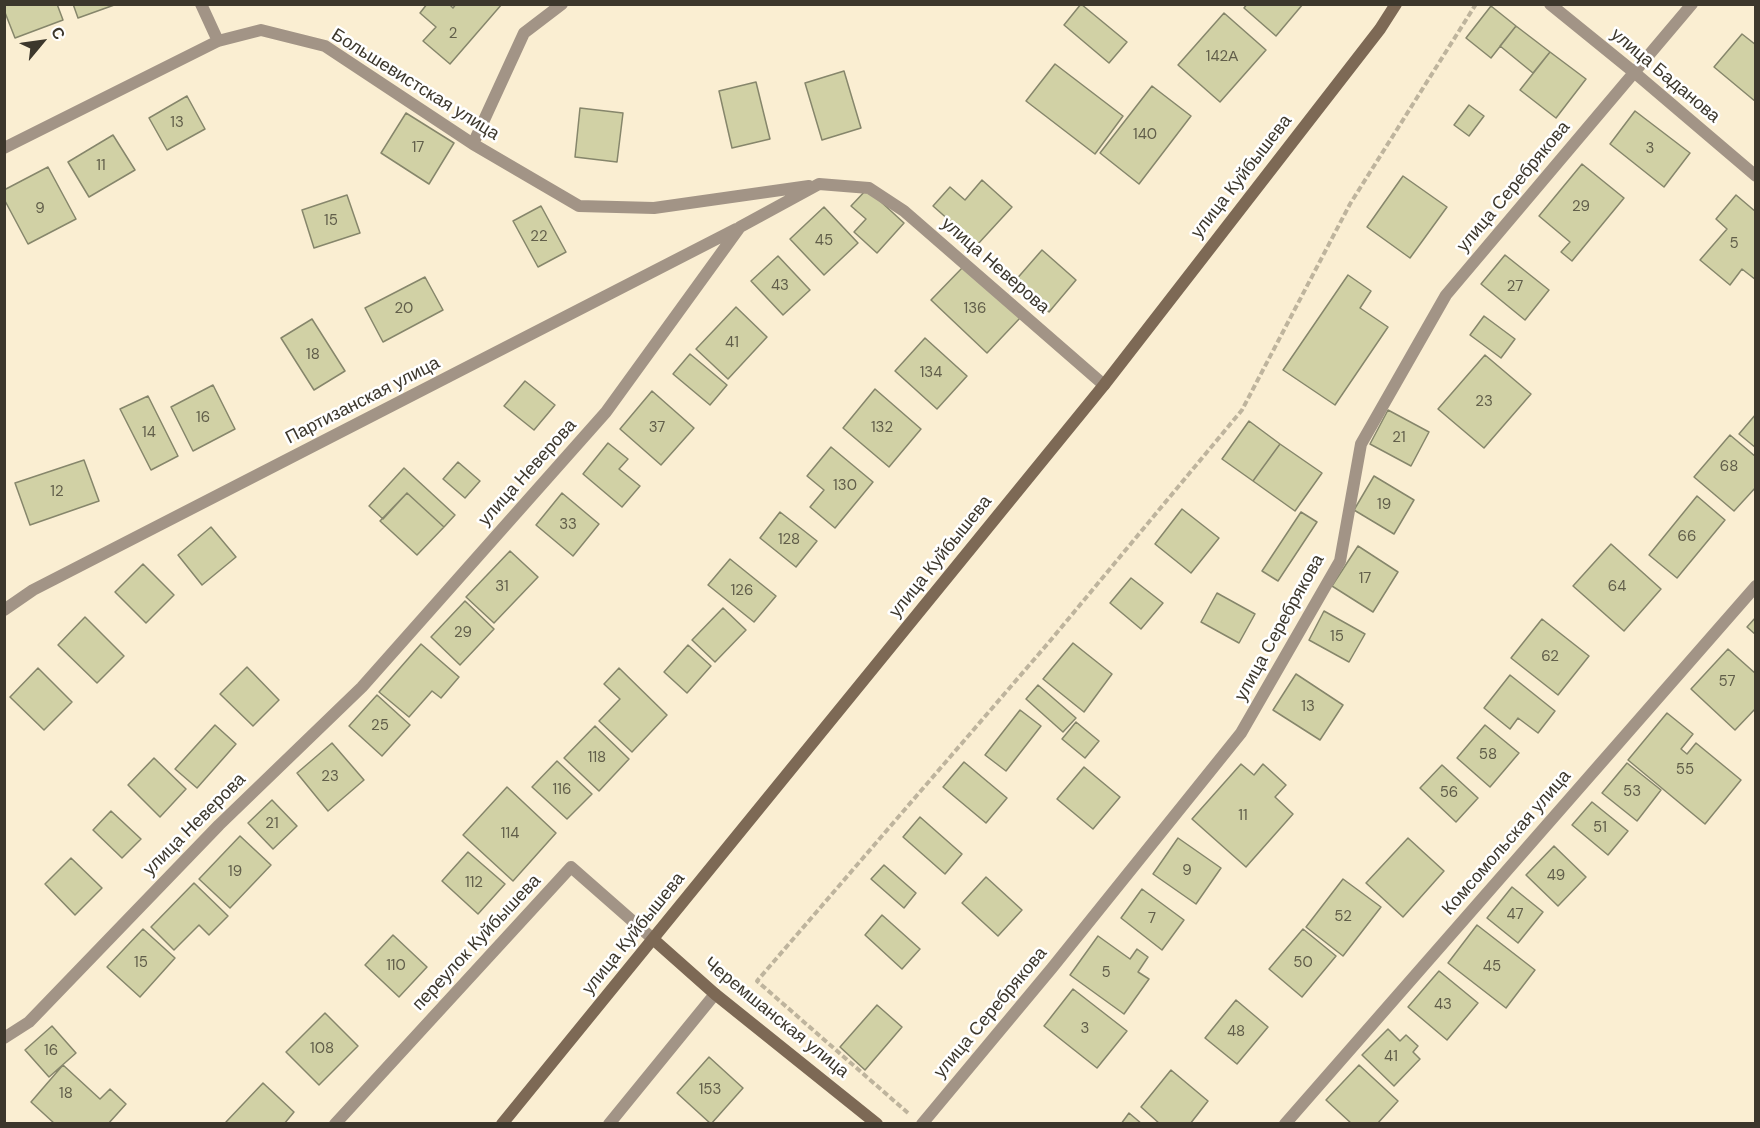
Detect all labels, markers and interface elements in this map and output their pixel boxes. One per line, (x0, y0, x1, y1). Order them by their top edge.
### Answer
north arrow (12, 12, 72, 72)
text: С (46, 23, 70, 43)
street label: улица Баданова (1606, 24, 1724, 128)
street label: Большевистская улица (327, 25, 503, 145)
house number: 2 (449, 25, 457, 43)
house number: 142А (1206, 48, 1238, 66)
street label: улица Куйбышева (1187, 111, 1297, 243)
house number: 13 (170, 114, 184, 132)
street label: улица Серебрякова (1453, 117, 1575, 257)
house number: 140 (1133, 126, 1157, 144)
house number: 17 (412, 139, 424, 157)
house number: 3 (1646, 140, 1654, 158)
house number: 11 (96, 157, 106, 175)
house number: 29 (1572, 198, 1590, 216)
house number: 9 (35, 200, 45, 218)
house number: 15 (324, 212, 338, 230)
street label: улица Неверова (937, 213, 1053, 319)
house number: 22 (530, 228, 548, 246)
house number: 45 (815, 232, 833, 250)
house number: 5 (1729, 235, 1739, 253)
house number: 43 (771, 277, 789, 295)
house number: 27 (1507, 278, 1523, 296)
house number: 20 (395, 300, 413, 318)
house number: 136 (964, 300, 986, 318)
house number: 41 (725, 334, 739, 352)
house number: 18 (306, 346, 320, 364)
street label: Партизанская улица (282, 353, 444, 449)
house number: 134 (920, 364, 942, 382)
house number: 23 (1475, 393, 1493, 411)
house number: 16 (196, 409, 210, 427)
street label: улица Неверова (474, 415, 582, 531)
house number: 37 (649, 419, 665, 437)
house number: 132 (871, 419, 893, 437)
house number: 14 (142, 424, 156, 442)
house number: 21 (1392, 429, 1406, 447)
house number: 68 (1720, 458, 1738, 476)
house number: 130 (833, 477, 857, 495)
house number: 12 (50, 483, 64, 501)
street label: улица Куйбышева (885, 492, 997, 622)
house number: 19 (1377, 496, 1391, 514)
house number: 33 (559, 516, 577, 534)
house number: 66 (1678, 528, 1696, 546)
house number: 128 (778, 531, 800, 549)
street label: улица Серебрякова (1231, 551, 1329, 705)
house number: 17 (1359, 570, 1371, 588)
house number: 31 (495, 578, 509, 596)
house number: 64 (1608, 578, 1626, 596)
house number: 126 (731, 582, 753, 600)
house number: 29 (454, 624, 472, 642)
house number: 15 (1330, 628, 1344, 646)
house number: 62 (1541, 648, 1559, 666)
house number: 57 (1719, 673, 1735, 691)
house number: 13 (1301, 698, 1315, 716)
house number: 25 (371, 717, 389, 735)
house number: 58 (1479, 746, 1497, 764)
house number: 118 (588, 749, 606, 767)
house number: 55 (1676, 761, 1694, 779)
street label: Комсомольская улица (1438, 766, 1576, 920)
house number: 23 (321, 768, 339, 786)
street label: улица Неверова (139, 769, 251, 881)
house number: 116 (553, 781, 571, 799)
house number: 53 (1623, 783, 1641, 801)
house number: 56 (1440, 784, 1458, 802)
house number: 11 (1238, 807, 1248, 825)
house number: 21 (265, 815, 279, 833)
house number: 51 (1593, 819, 1607, 837)
house number: 114 (501, 825, 519, 843)
house number: 9 (1182, 862, 1192, 880)
house number: 19 (228, 863, 242, 881)
house number: 49 (1547, 867, 1565, 885)
street label: улица Куйбышева (578, 869, 690, 999)
street label: переулок Куйбышева (408, 870, 546, 1016)
house number: 112 (465, 874, 483, 892)
house number: 47 (1506, 906, 1524, 924)
house number: 52 (1334, 908, 1352, 926)
house number: 7 (1148, 910, 1156, 928)
street label: улица Серебрякова (930, 943, 1052, 1083)
street label: Черемшанская улица (699, 953, 853, 1083)
house number: 15 (134, 954, 148, 972)
house number: 50 (1293, 954, 1313, 972)
house number: 110 (386, 957, 406, 975)
house number: 45 (1483, 958, 1501, 976)
house number: 5 (1101, 964, 1111, 982)
house number: 43 (1434, 996, 1452, 1014)
house number: 3 (1081, 1020, 1089, 1038)
house number: 48 (1227, 1023, 1245, 1041)
house number: 108 (310, 1040, 334, 1058)
house number: 16 (44, 1042, 58, 1060)
house number: 41 (1384, 1048, 1398, 1066)
house number: 153 (699, 1081, 721, 1099)
house number: 18 (59, 1085, 73, 1103)

